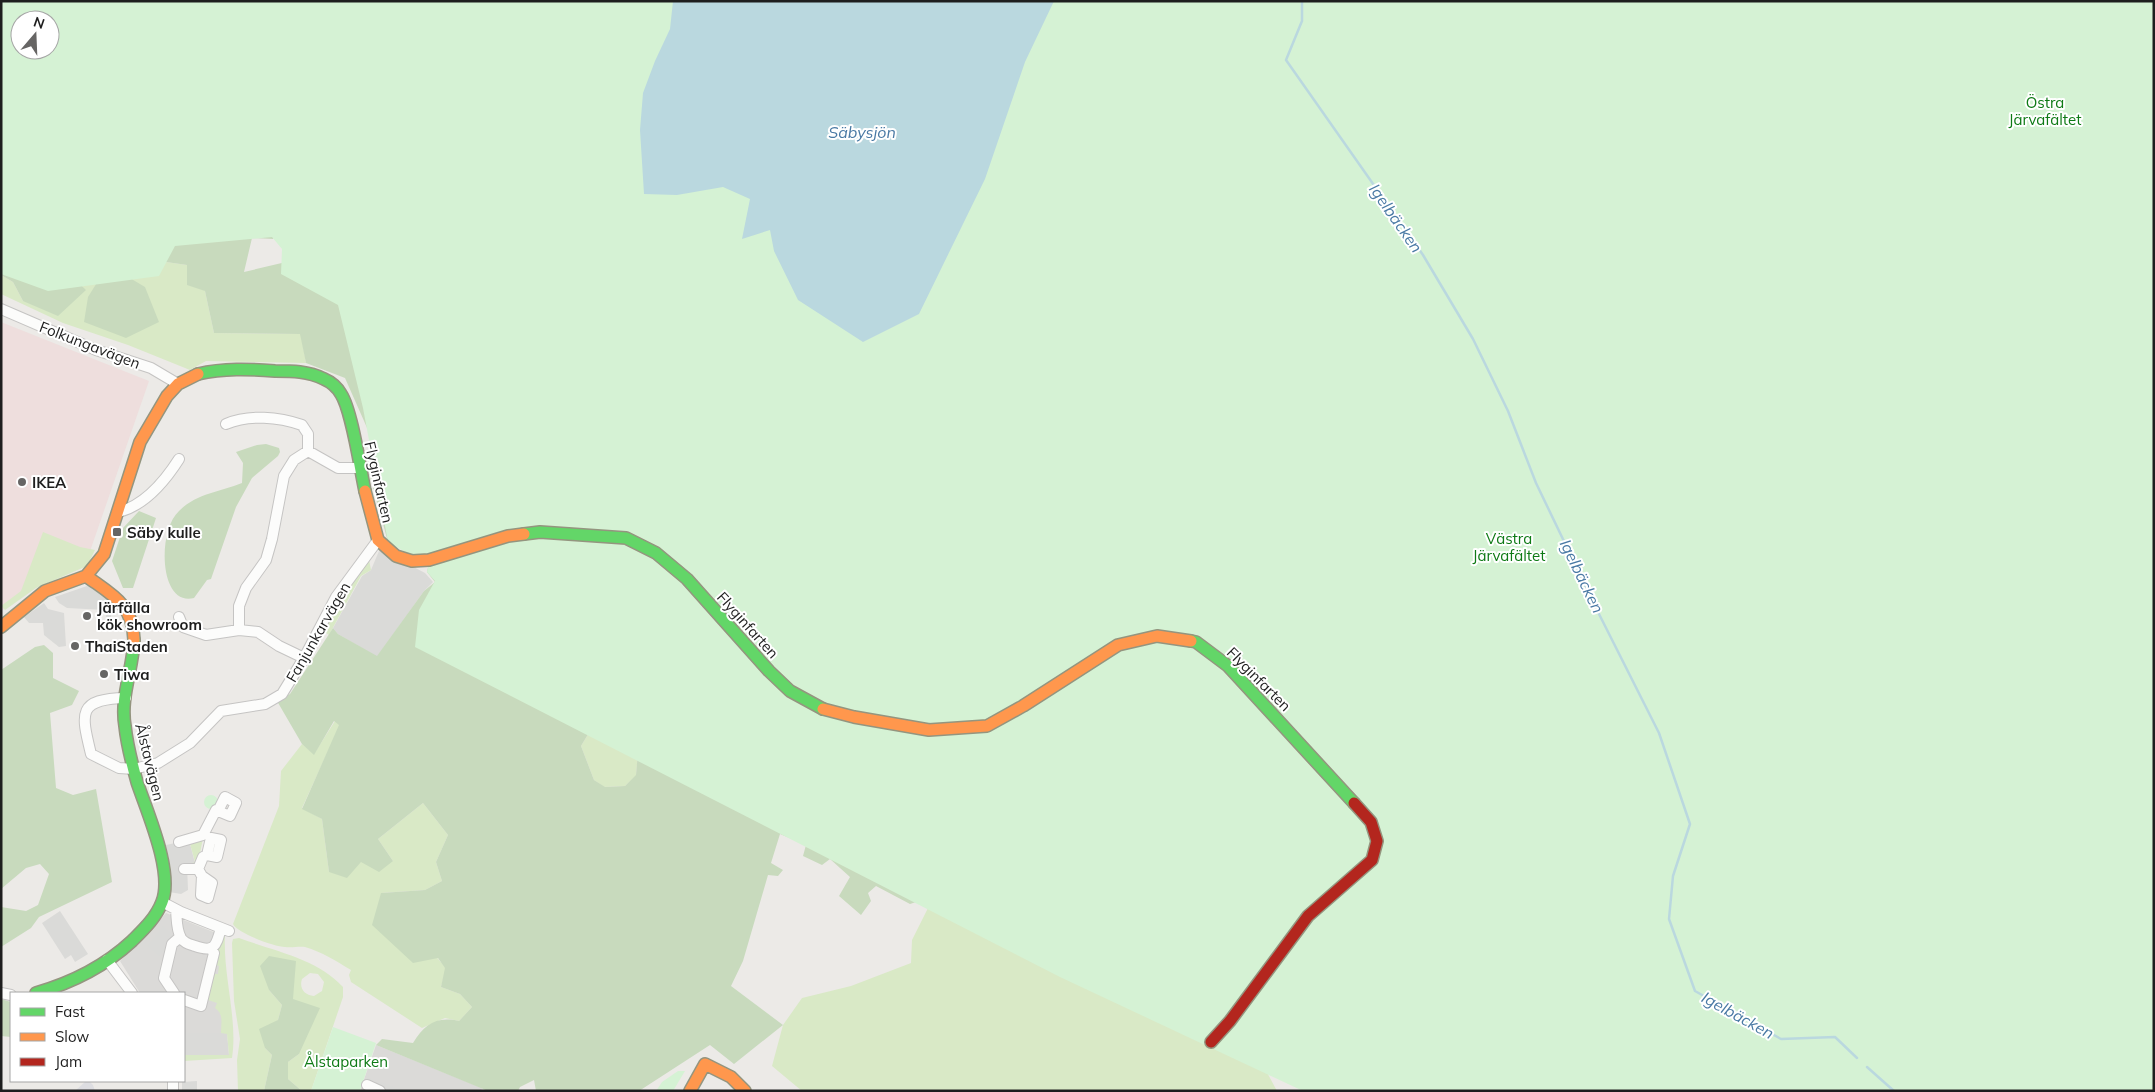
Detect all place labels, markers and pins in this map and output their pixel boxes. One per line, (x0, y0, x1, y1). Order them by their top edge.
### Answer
place label: IKEA (32, 473, 67, 492)
marker: IKEA (16, 476, 28, 488)
place label: Säby kulle (127, 523, 201, 542)
marker: Säby kulle (111, 526, 123, 538)
place label: Järfälla kök showroom (97, 598, 202, 634)
marker: Järfälla kök showroom (81, 610, 93, 622)
place label: ThaiStaden (85, 637, 168, 656)
marker: ThaiStaden (69, 640, 81, 652)
place label: Tiwa (114, 665, 150, 684)
marker: Tiwa (98, 668, 110, 680)

